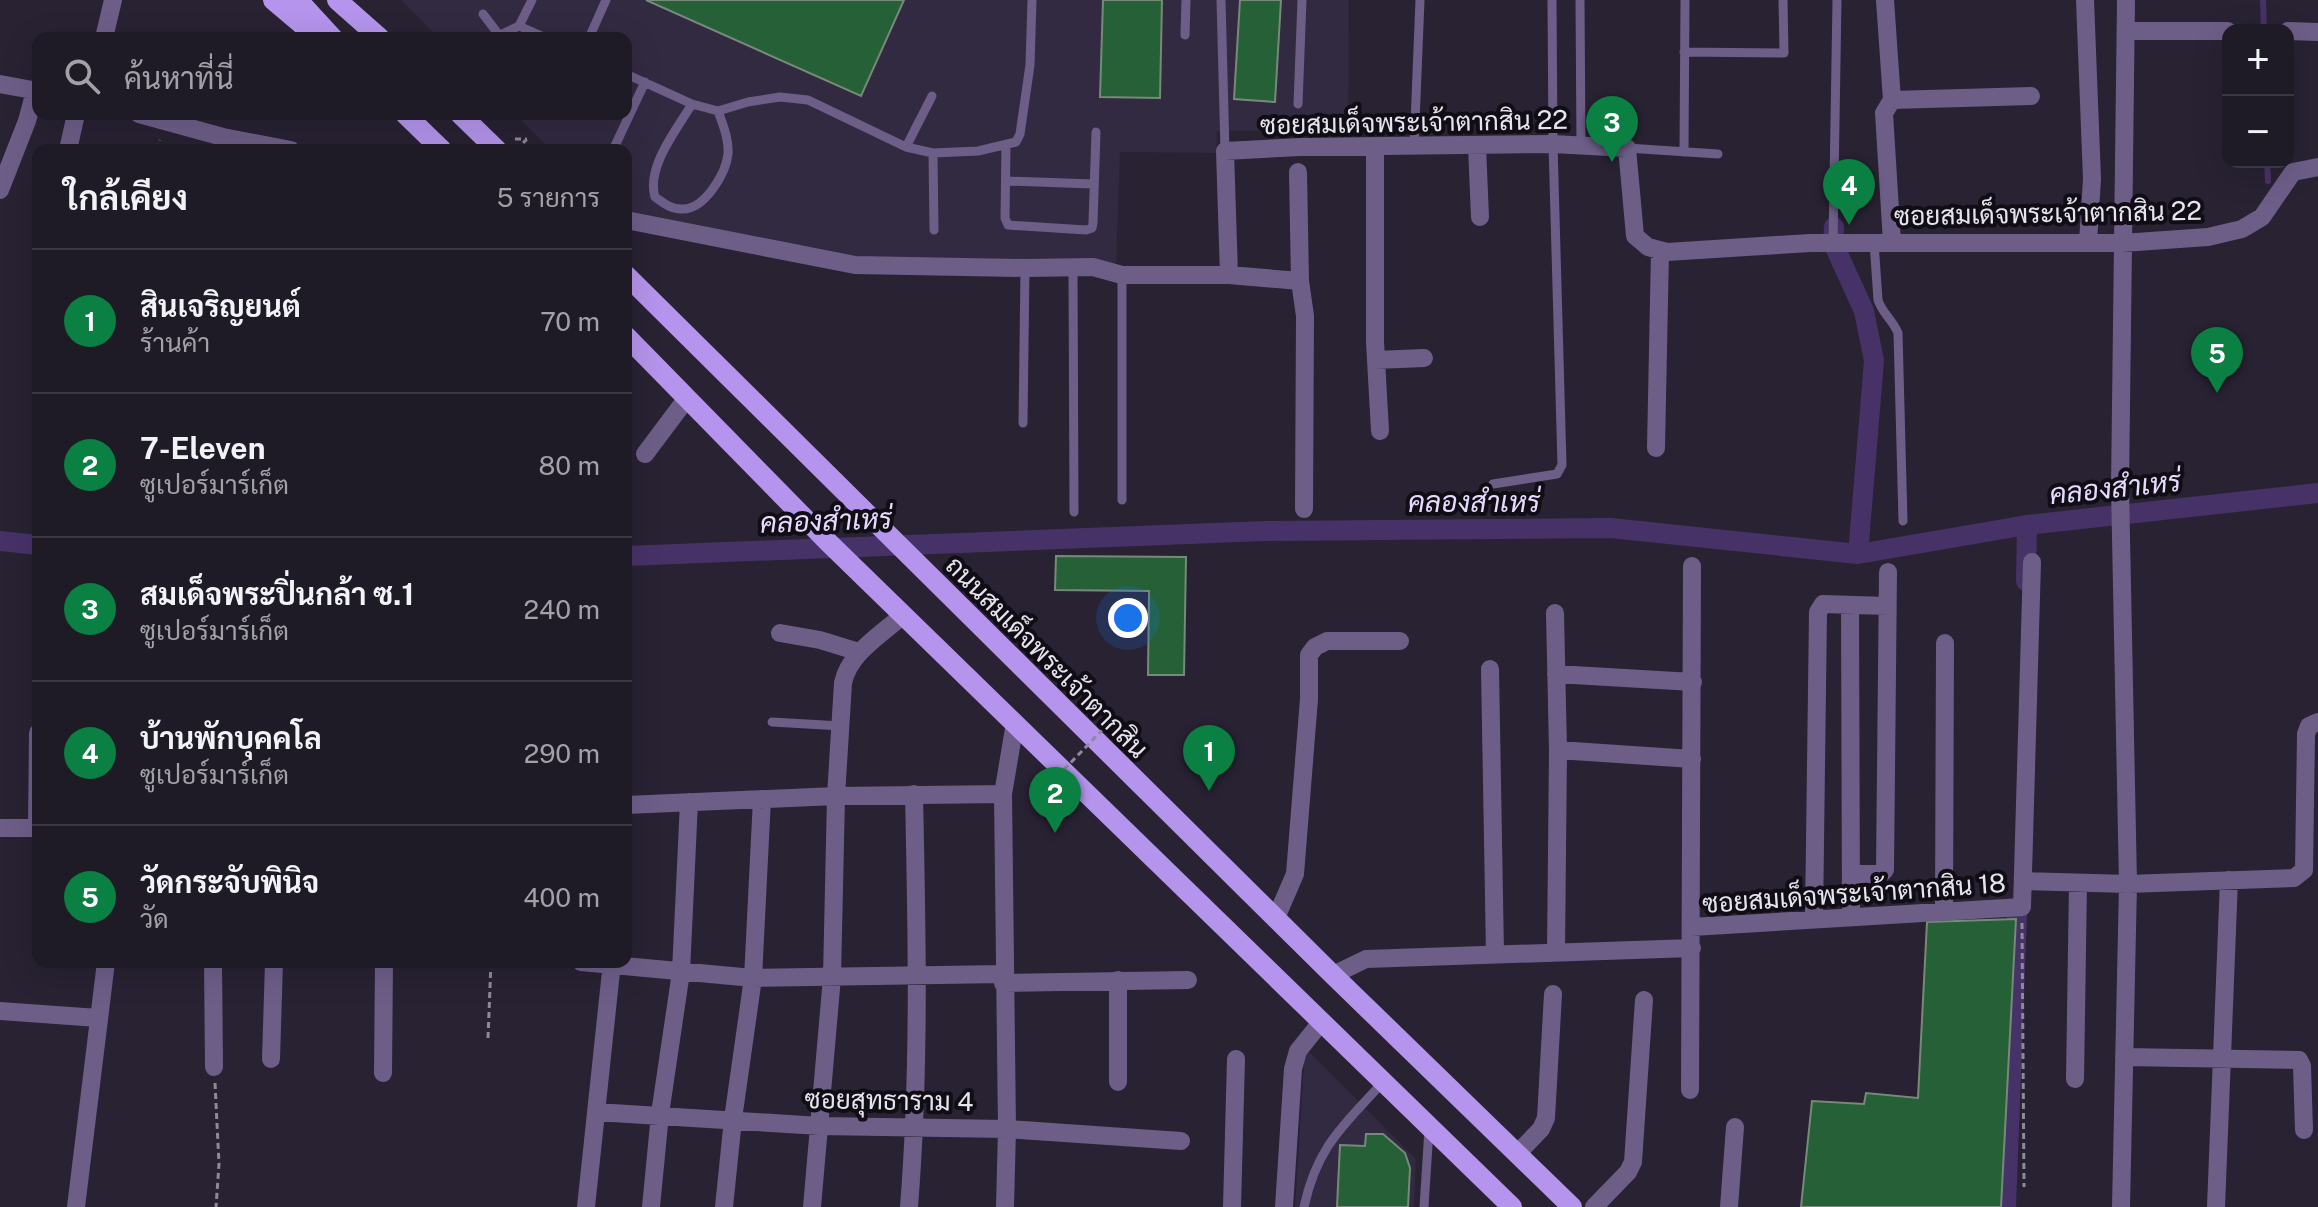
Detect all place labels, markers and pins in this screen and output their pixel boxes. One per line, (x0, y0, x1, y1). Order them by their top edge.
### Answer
pin: 3 (1586, 96, 1638, 162)
pin: 4 (1823, 159, 1875, 225)
pin: 5 (2191, 327, 2243, 393)
pin: 1 (1183, 725, 1235, 791)
pin: 2 (1029, 767, 1081, 833)

